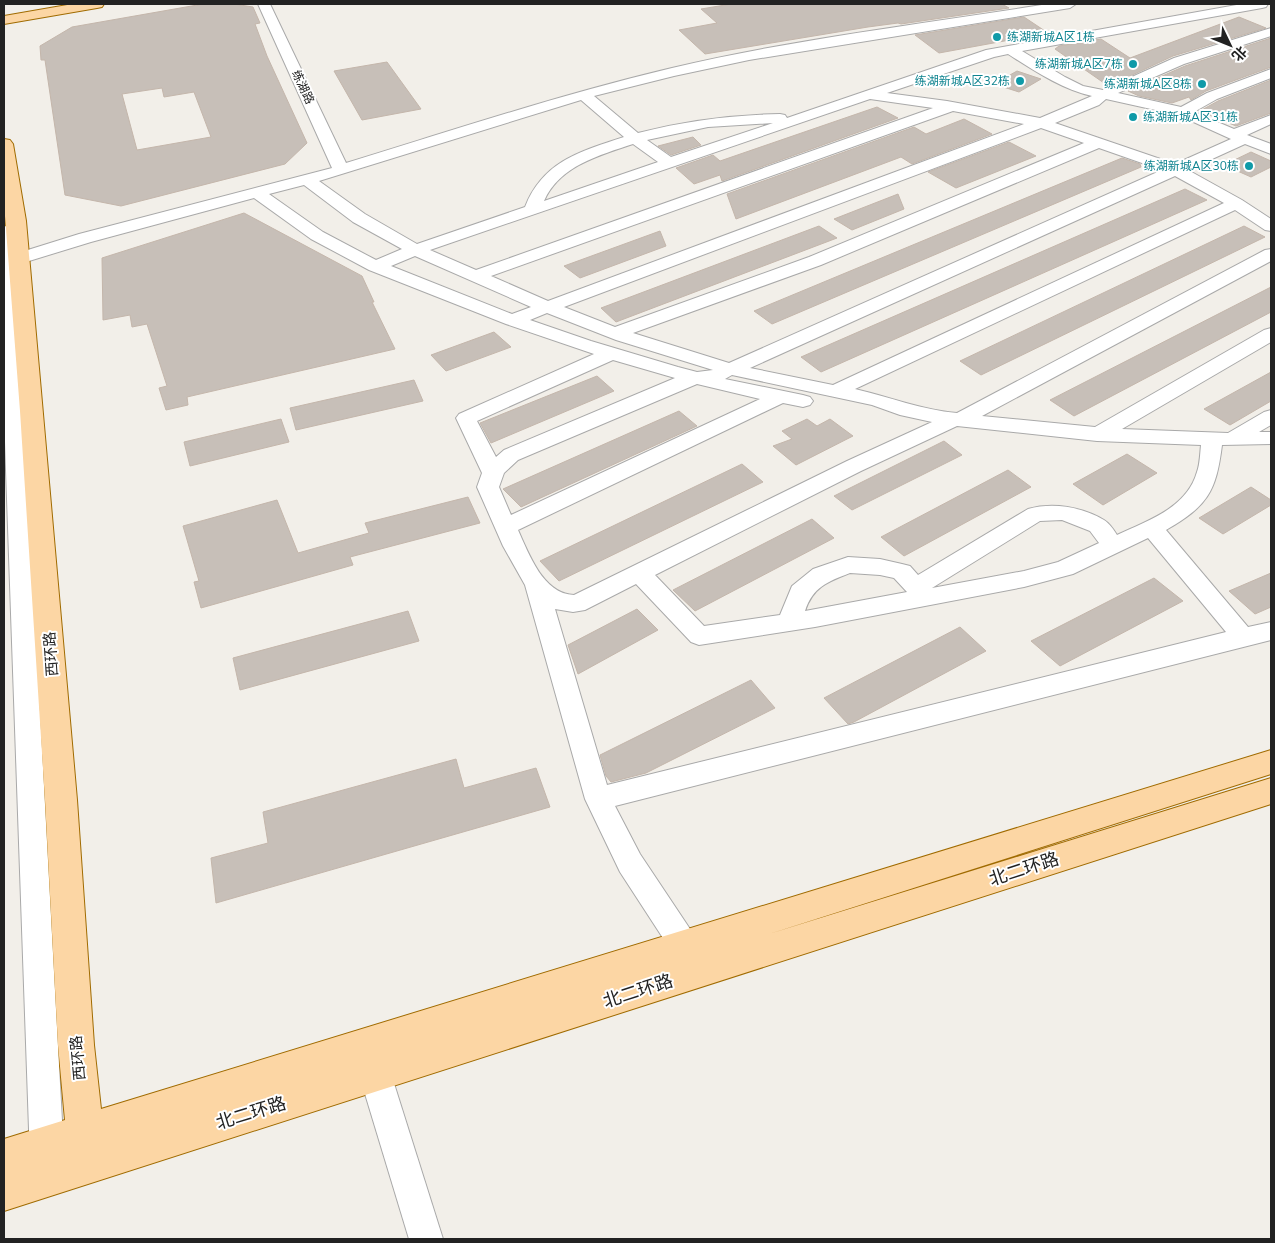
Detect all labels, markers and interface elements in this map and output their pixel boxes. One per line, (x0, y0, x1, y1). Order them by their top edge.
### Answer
north arrow (1205, 20, 1255, 70)
place label: 练湖新城A区1栋 (1007, 29, 1095, 45)
marker: 练湖新城A区1栋 (991, 31, 1003, 43)
text: 北 (1227, 42, 1251, 65)
place label: 练湖新城A区7栋 (1035, 56, 1123, 72)
marker: 练湖新城A区7栋 (1127, 58, 1139, 70)
street label: 练湖路 (288, 67, 318, 107)
place label: 练湖新城A区32栋 (915, 73, 1010, 89)
marker: 练湖新城A区32栋 (1014, 75, 1026, 87)
place label: 练湖新城A区8栋 (1104, 76, 1192, 92)
marker: 练湖新城A区8栋 (1196, 78, 1208, 90)
place label: 练湖新城A区31栋 (1143, 109, 1238, 125)
marker: 练湖新城A区31栋 (1127, 111, 1139, 123)
place label: 练湖新城A区30栋 (1144, 158, 1239, 174)
marker: 练湖新城A区30栋 (1243, 160, 1255, 172)
street label: 西环路 (39, 631, 63, 677)
street label: 北二环路 (986, 846, 1062, 892)
street label: 北二环路 (600, 968, 676, 1014)
street label: 西环路 (66, 1035, 90, 1081)
street label: 北二环路 (213, 1091, 289, 1135)

